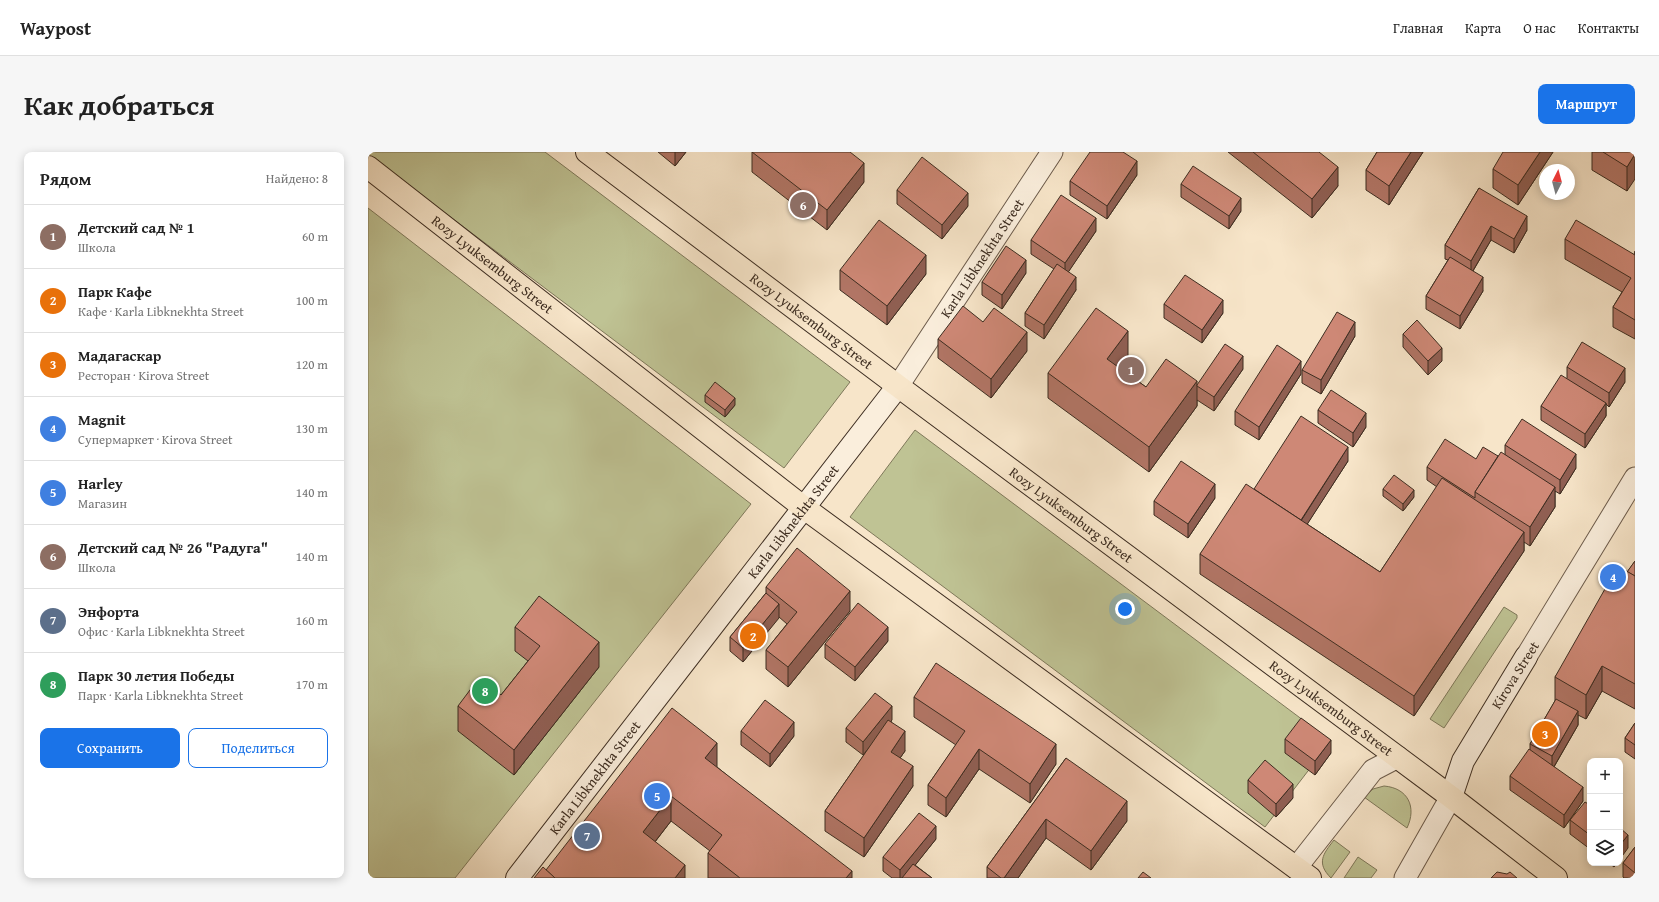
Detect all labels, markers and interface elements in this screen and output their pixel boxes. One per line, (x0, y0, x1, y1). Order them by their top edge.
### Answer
text: Waypost (20, 14, 91, 42)
text: Главная (1393, 18, 1443, 38)
text: Карта (1465, 18, 1501, 38)
text: О нас (1523, 18, 1556, 38)
text: Контакты (1578, 18, 1639, 38)
text: Как добраться (24, 84, 214, 125)
button: Маршрут (1538, 84, 1635, 124)
north arrow (1539, 164, 1575, 200)
text: Рядом (40, 166, 91, 191)
text: Найдено: 8 (266, 169, 328, 188)
pin: 6 (790, 190, 816, 220)
street label: Karla Libknekhta Street (936, 195, 1029, 322)
street label: Rozy Lyuksemburg Street (427, 210, 558, 318)
text: Детский сад № 1 (78, 217, 194, 238)
text: 1 (50, 227, 56, 246)
text: 60 m (302, 227, 328, 246)
text: Школа (78, 238, 116, 257)
street label: Rozy Lyuksemburg Street (746, 268, 877, 374)
text: Парк Кафе (78, 281, 152, 302)
text: 2 (50, 291, 56, 310)
text: 100 m (296, 291, 328, 310)
text: Кафе · Karla Libknekhta Street (78, 302, 244, 321)
text: Мадагаскар (78, 345, 161, 366)
text: 3 (50, 355, 56, 374)
text: 120 m (296, 355, 328, 374)
pin: 1 (1118, 355, 1144, 385)
text: Ресторан · Kirova Street (78, 366, 209, 385)
text: Magnit (78, 409, 126, 430)
text: 4 (50, 419, 56, 438)
text: 130 m (296, 419, 328, 438)
text: Супермаркет · Kirova Street (78, 430, 233, 449)
street label: Karla Libknekhta Street (743, 460, 844, 583)
street label: Rozy Lyuksemburg Street (1005, 462, 1137, 567)
text: Harley (78, 473, 123, 494)
text: 5 (50, 483, 56, 502)
text: 140 m (296, 483, 328, 502)
text: Магазин (78, 494, 127, 513)
text: Детский сад № 26 "Радуга" (78, 537, 268, 558)
text: 6 (50, 547, 56, 566)
text: 140 m (296, 547, 328, 566)
text: Школа (78, 558, 116, 577)
pin: 4 (1600, 562, 1626, 592)
your location (1115, 599, 1135, 619)
text: Энфорта (78, 601, 139, 622)
text: 7 (50, 611, 56, 630)
text: 160 m (296, 611, 328, 630)
pin: 2 (740, 621, 766, 651)
text: Офис · Karla Libknekhta Street (78, 622, 245, 641)
street label: Kirova Street (1486, 637, 1544, 713)
street label: Rozy Lyuksemburg Street (1265, 655, 1397, 761)
text: Парк 30 летия Победы (78, 665, 234, 686)
text: 8 (50, 675, 56, 694)
text: 170 m (296, 675, 328, 694)
pin: 8 (472, 676, 498, 706)
text: Парк · Karla Libknekhta Street (78, 686, 243, 705)
street label: Karla Libknekhta Street (544, 716, 645, 839)
pin: 3 (1532, 719, 1558, 749)
button: Сохранить (40, 728, 180, 768)
button: Поделиться (188, 728, 328, 768)
map controls (1587, 758, 1623, 866)
button: + (1587, 758, 1623, 794)
pin: 5 (644, 781, 670, 811)
button: − (1587, 794, 1623, 830)
pin: 7 (574, 821, 600, 851)
button: layers (1587, 830, 1623, 866)

